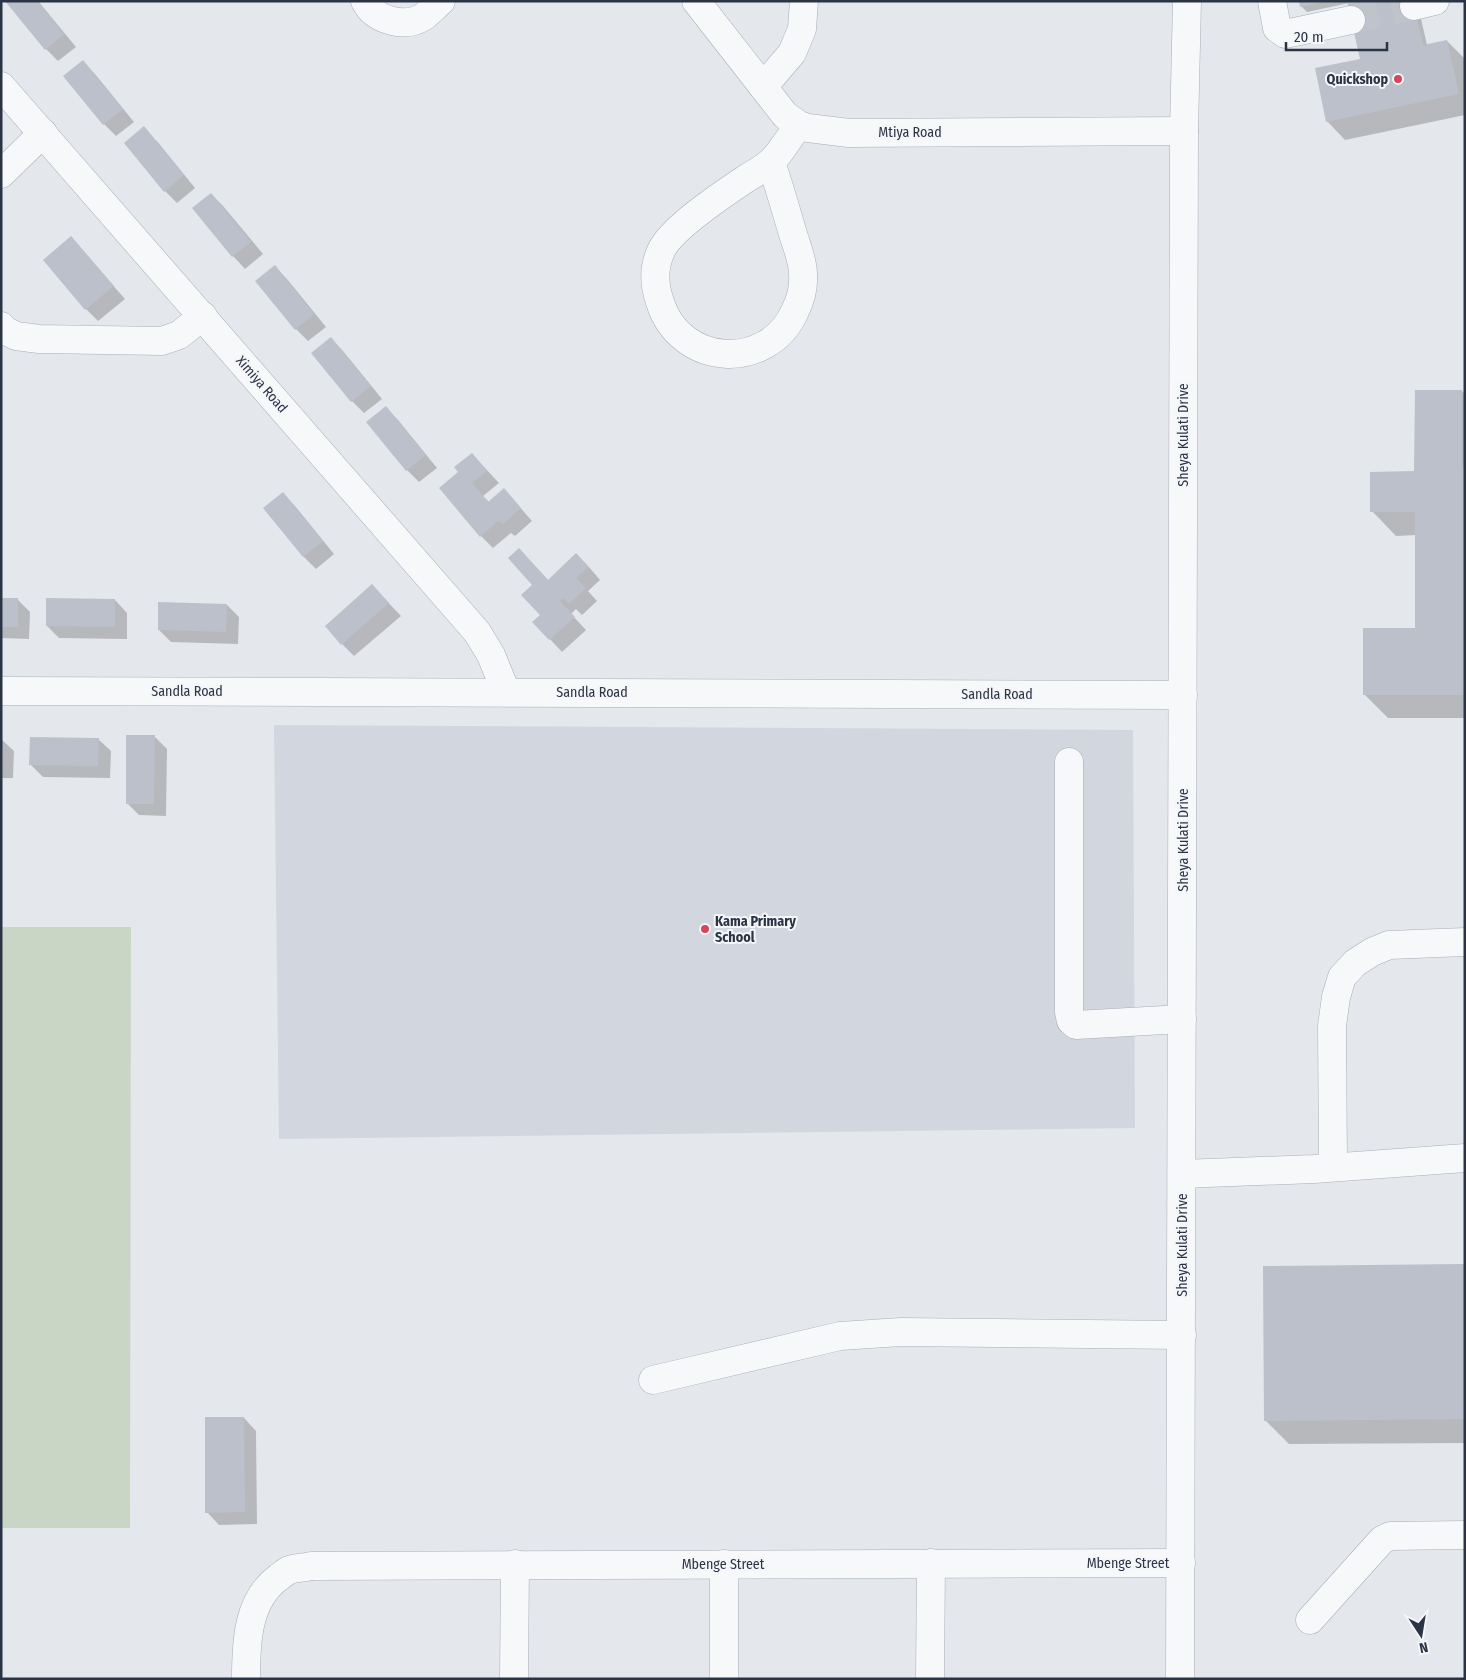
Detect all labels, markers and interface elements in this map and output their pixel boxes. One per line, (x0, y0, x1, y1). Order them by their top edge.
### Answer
scale bar (1286, 20, 1387, 52)
text: 20 m (1294, 28, 1324, 46)
place label: Quickshop (1327, 71, 1388, 88)
marker: Quickshop (1392, 73, 1404, 85)
street label: Mtiya Road (878, 124, 942, 141)
street label: Ximiya Road (232, 352, 291, 416)
street label: Sheya Kulati Drive (1175, 383, 1192, 487)
street label: Sandla Road (151, 683, 223, 700)
street label: Sandla Road (556, 684, 628, 701)
street label: Sandla Road (961, 686, 1033, 703)
street label: Sheya Kulati Drive (1175, 788, 1192, 892)
place label: Kama Primary School (715, 913, 796, 946)
marker: Kama Primary School (699, 923, 711, 935)
street label: Sheya Kulati Drive (1174, 1193, 1191, 1297)
street label: Mbenge Street (1087, 1555, 1170, 1572)
street label: Mbenge Street (682, 1556, 765, 1573)
north arrow (1396, 1610, 1446, 1660)
text: N (1418, 1638, 1429, 1656)

